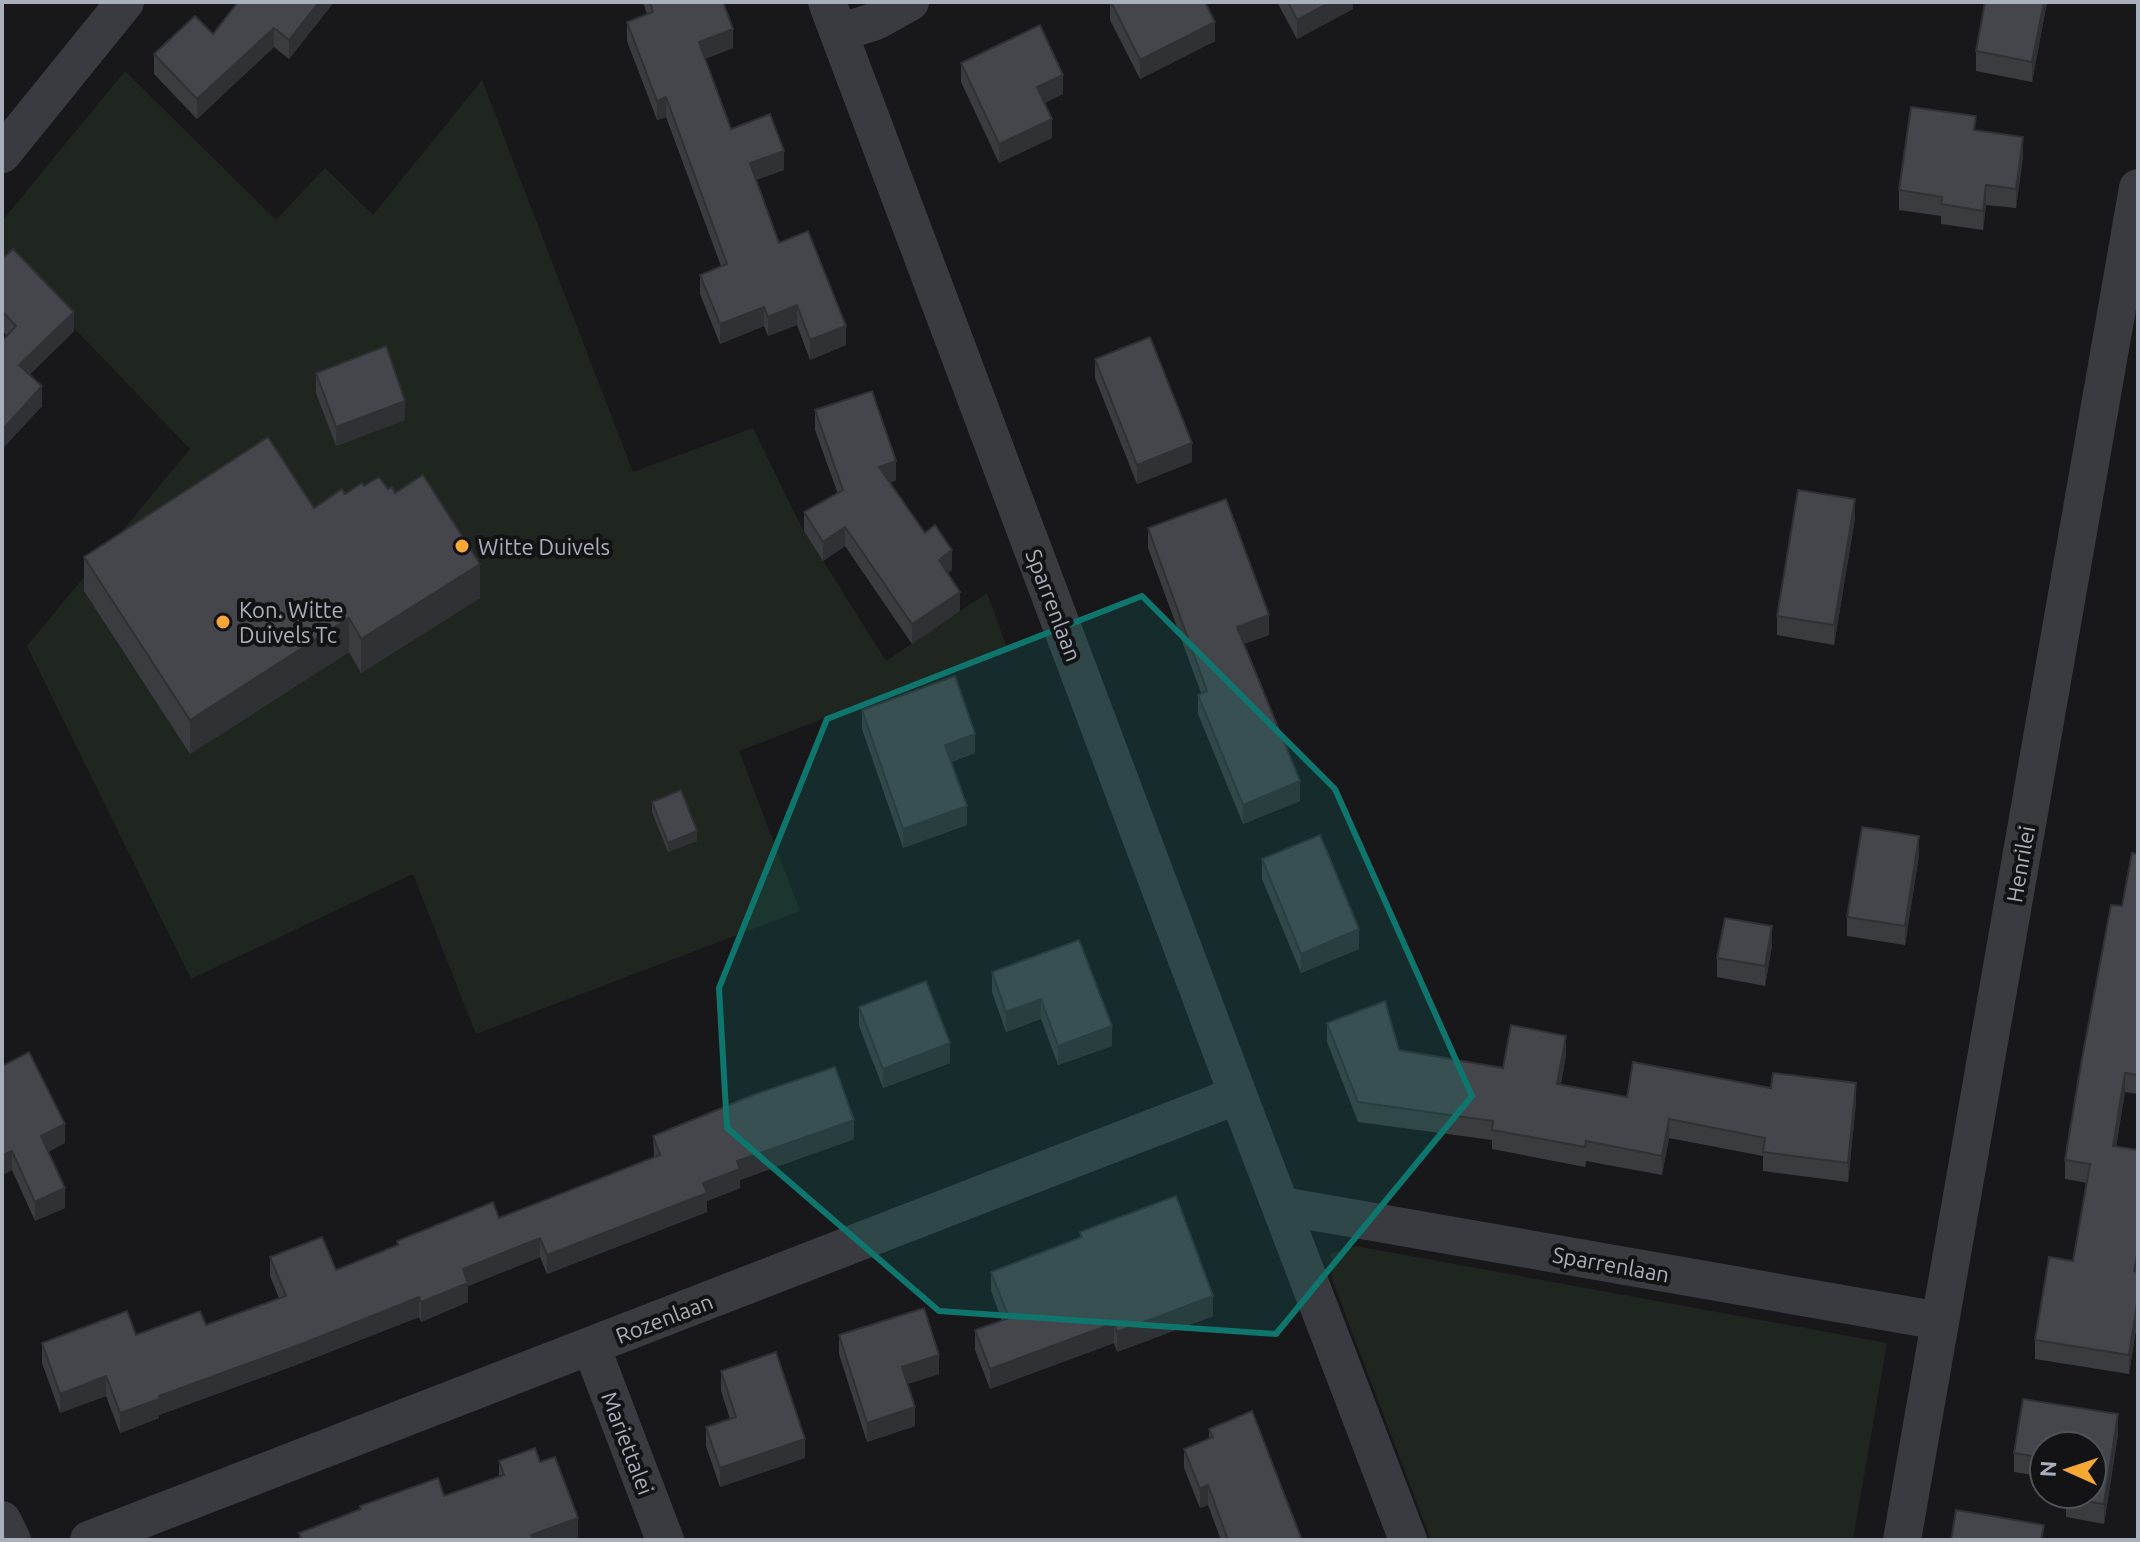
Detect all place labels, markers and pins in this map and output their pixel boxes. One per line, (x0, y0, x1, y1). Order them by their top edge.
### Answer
place label: Witte Duivels (478, 534, 610, 559)
marker: Witte Duivels (453, 537, 471, 555)
place label: Kon. Witte Duivels Tc (239, 597, 344, 647)
marker: Kon. Witte Duivels Tc (214, 613, 232, 631)

